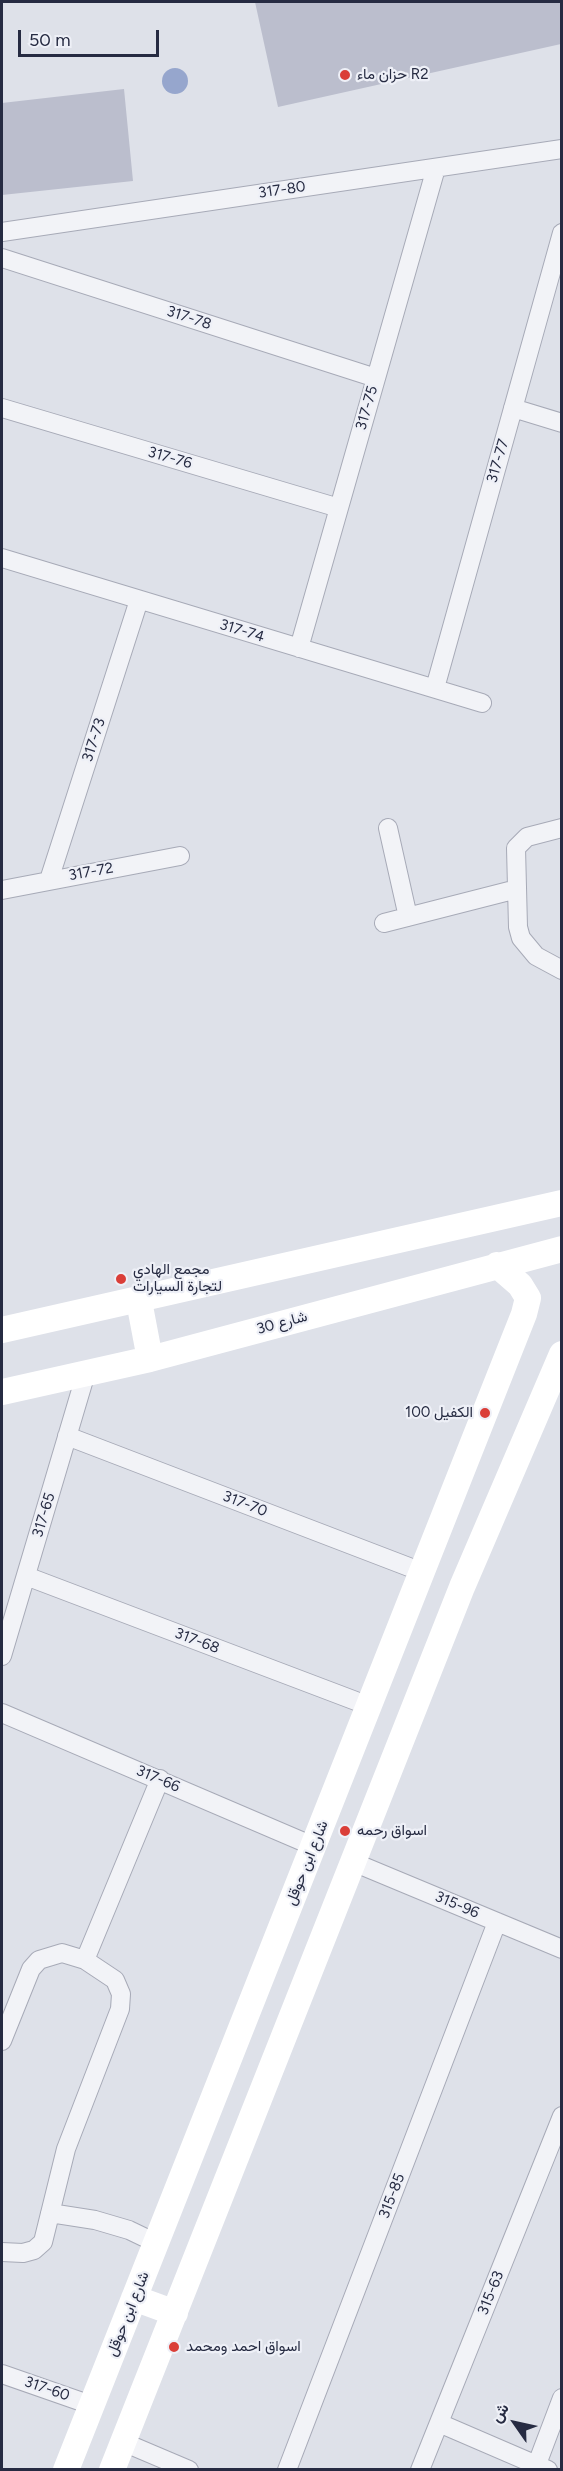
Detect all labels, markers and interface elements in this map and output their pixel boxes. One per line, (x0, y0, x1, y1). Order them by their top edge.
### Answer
scale bar (21, 18, 162, 56)
text: 50 m (29, 29, 71, 51)
place label: حزان ماء R2 (357, 66, 429, 84)
marker: حزان ماء R2 (338, 68, 352, 82)
street label: 317-80 (257, 178, 307, 202)
street label: 317-78 (164, 302, 214, 334)
street label: 317-75 (352, 384, 382, 432)
street label: 317-77 (483, 437, 513, 485)
street label: 317-76 (146, 443, 194, 473)
street label: 317-74 (217, 616, 267, 646)
street label: 317-73 (79, 716, 109, 764)
street label: 317-72 (67, 859, 115, 885)
place label: مجمع الهادي لتجارة السيارات (133, 1261, 222, 1296)
marker: مجمع الهادي لتجارة السيارات (114, 1272, 128, 1286)
street label: شارع 30 (255, 1308, 309, 1338)
place label: الكفيل 100 (405, 1404, 473, 1422)
marker: الكفيل 100 (478, 1406, 492, 1420)
street label: 317-70 (220, 1487, 270, 1521)
street label: 317-65 (29, 1490, 59, 1540)
street label: 317-68 (172, 1624, 222, 1658)
street label: 317-66 (133, 1762, 183, 1796)
street label: شارع ابن حوقل (282, 1818, 332, 1908)
place label: اسواق رحمه (357, 1822, 427, 1840)
marker: اسواق رحمه (338, 1824, 352, 1838)
street label: 315-96 (432, 1888, 482, 1922)
street label: 315-85 (375, 2171, 409, 2221)
street label: 315-63 (474, 2268, 508, 2318)
street label: شارع ابن حوقل (103, 2269, 153, 2359)
place label: اسواق احمد ومحمد (186, 2338, 301, 2356)
marker: اسواق احمد ومحمد (167, 2340, 181, 2354)
street label: 317-60 (22, 2373, 72, 2405)
north arrow (485, 2393, 545, 2453)
text: ش (486, 2399, 513, 2426)

